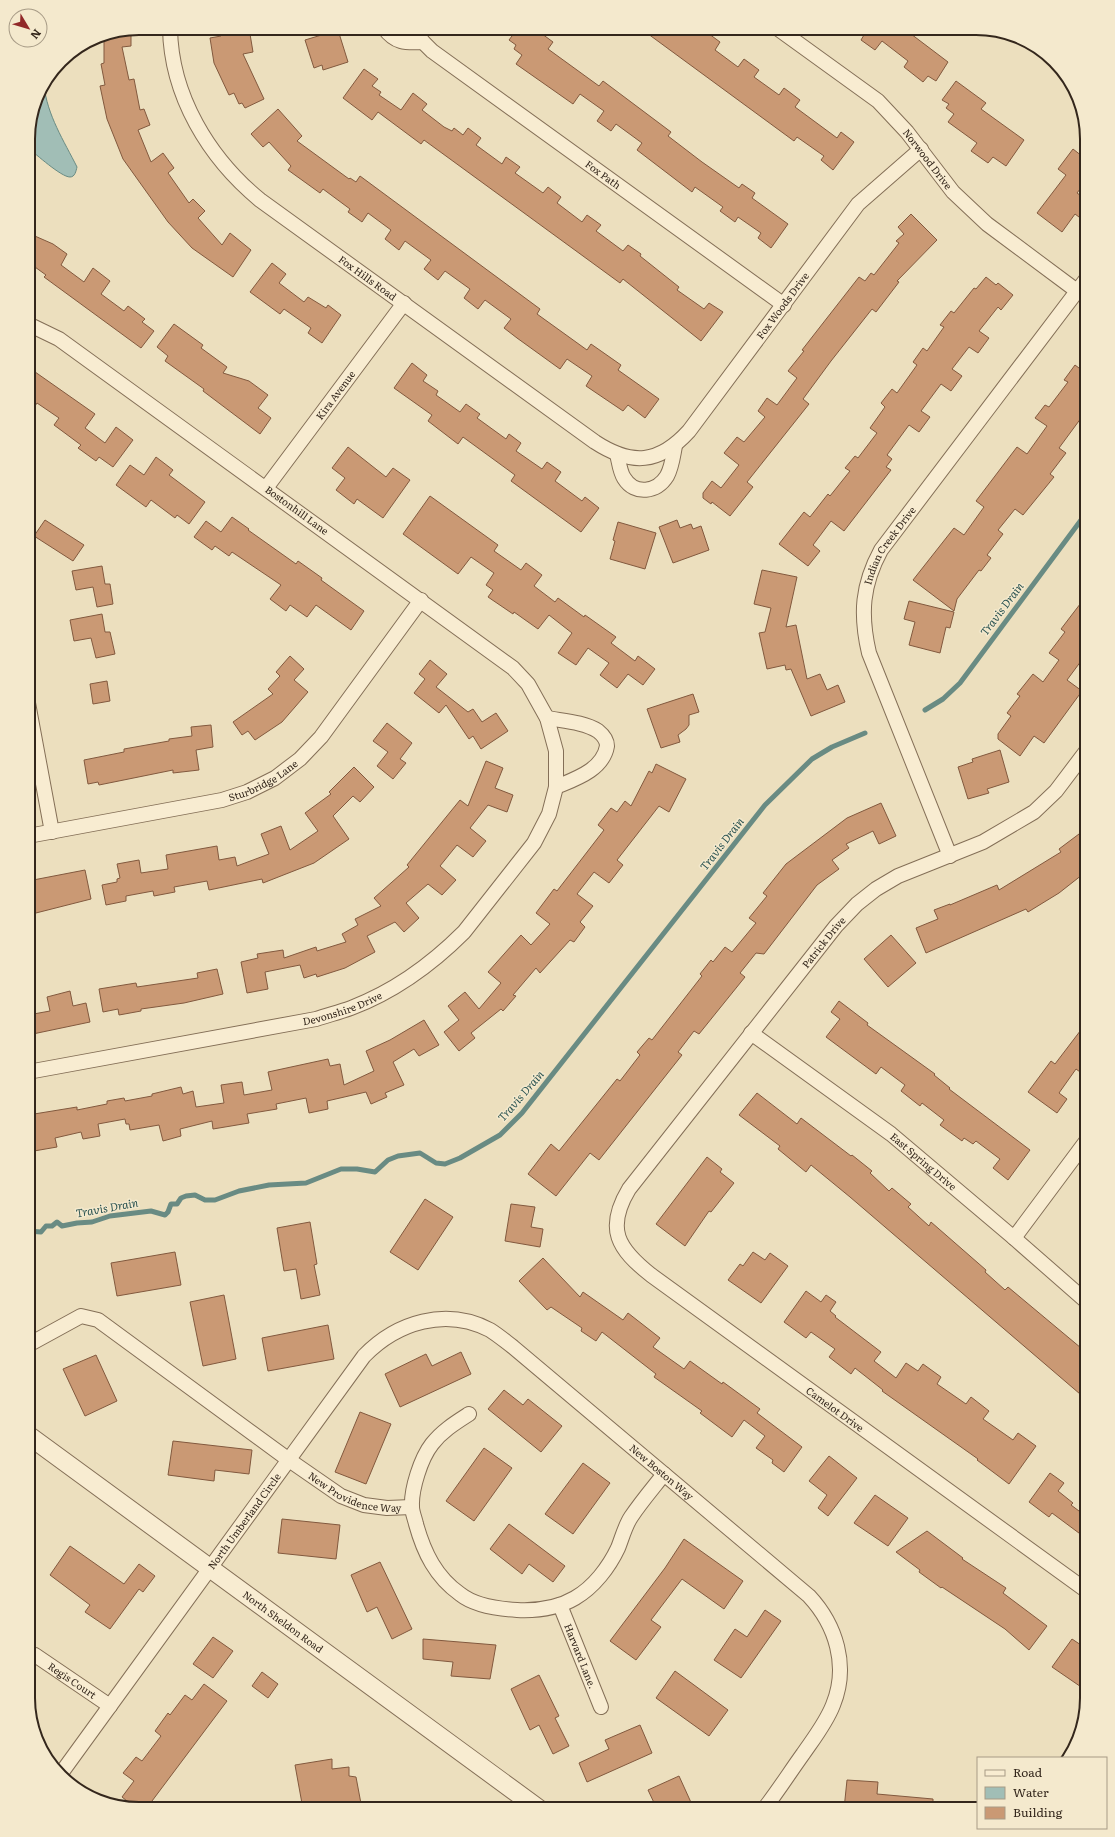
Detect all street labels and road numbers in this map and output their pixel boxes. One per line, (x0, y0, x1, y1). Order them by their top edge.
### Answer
street label: Norwood Drive (900, 125, 956, 192)
street label: Fox Path (582, 156, 625, 192)
street label: Fox Hills Road (336, 251, 400, 303)
street label: Fox Woods Drive (752, 269, 812, 342)
street label: Kira Avenue (312, 367, 358, 423)
street label: Bostonhill Lane (262, 481, 332, 538)
street label: Indian Creek Drive (859, 503, 919, 586)
street label: Sturbridge Lane (226, 756, 300, 804)
street label: Patrick Drive (798, 913, 848, 971)
street label: Devonshire Drive (301, 987, 384, 1028)
street label: East Spring Drive (887, 1129, 960, 1193)
street label: Camelot Drive (803, 1383, 867, 1435)
street label: New Boston Way (626, 1440, 698, 1503)
street label: New Providence Way (306, 1468, 402, 1515)
street label: North Umberland Circle (204, 1470, 284, 1572)
street label: North Sheldon Road (240, 1587, 327, 1656)
street label: Harvard Lane. (561, 1621, 601, 1691)
street label: Regis Court (45, 1658, 100, 1702)

